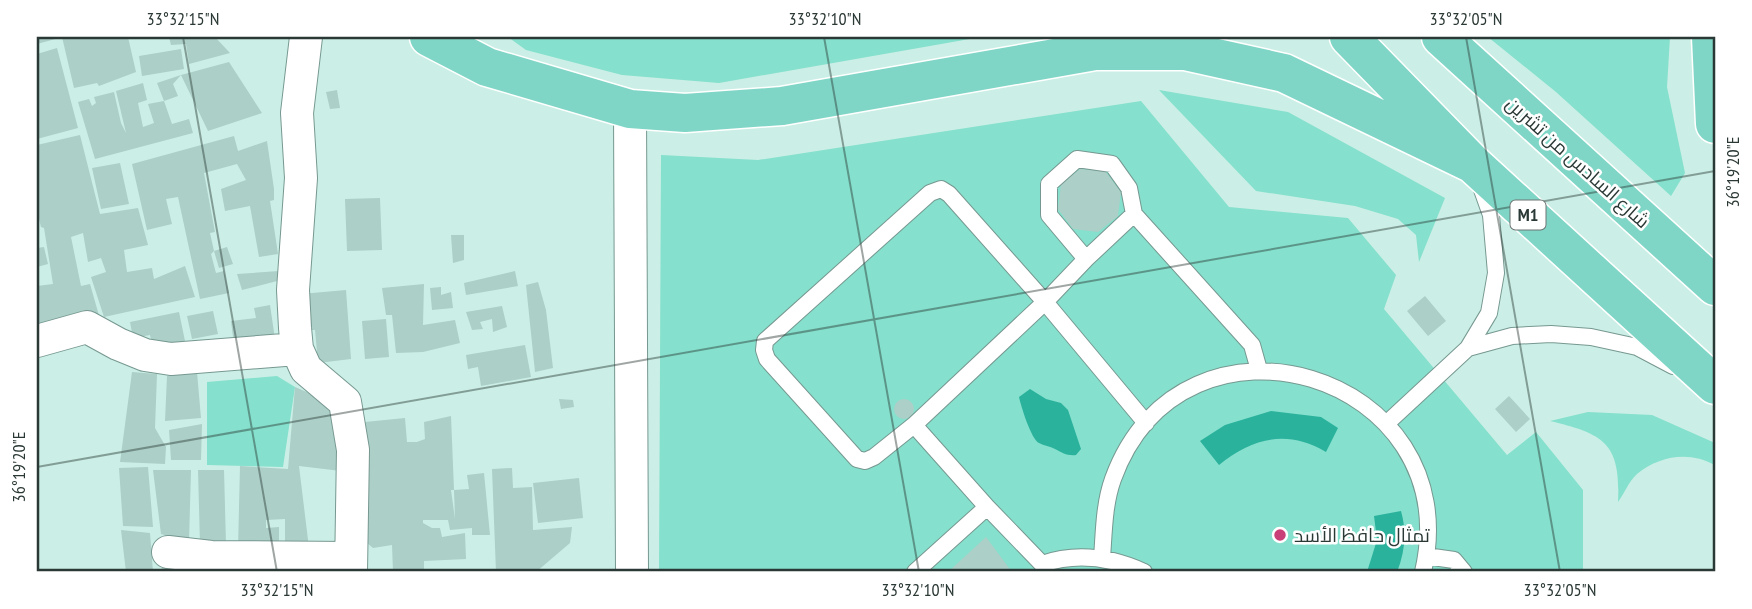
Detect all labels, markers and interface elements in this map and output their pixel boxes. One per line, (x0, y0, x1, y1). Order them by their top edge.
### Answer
text: 33°32'15"N (147, 7, 219, 30)
text: 33°32'10"N (789, 7, 861, 30)
text: 33°32'05"N (1430, 7, 1502, 30)
street label: شارع السادس من تشرين (1500, 91, 1655, 234)
text: 36°19'20"E (1721, 137, 1744, 207)
road number: M1 (1510, 200, 1546, 230)
text: 36°19'20"E (7, 432, 30, 502)
place label: تمثال حافظ الأسد (1294, 523, 1430, 547)
marker: تمثال حافظ الأسد (1272, 527, 1288, 543)
text: 33°32'15"N (241, 578, 313, 601)
text: 33°32'10"N (882, 578, 954, 601)
text: 33°32'05"N (1524, 578, 1596, 601)

